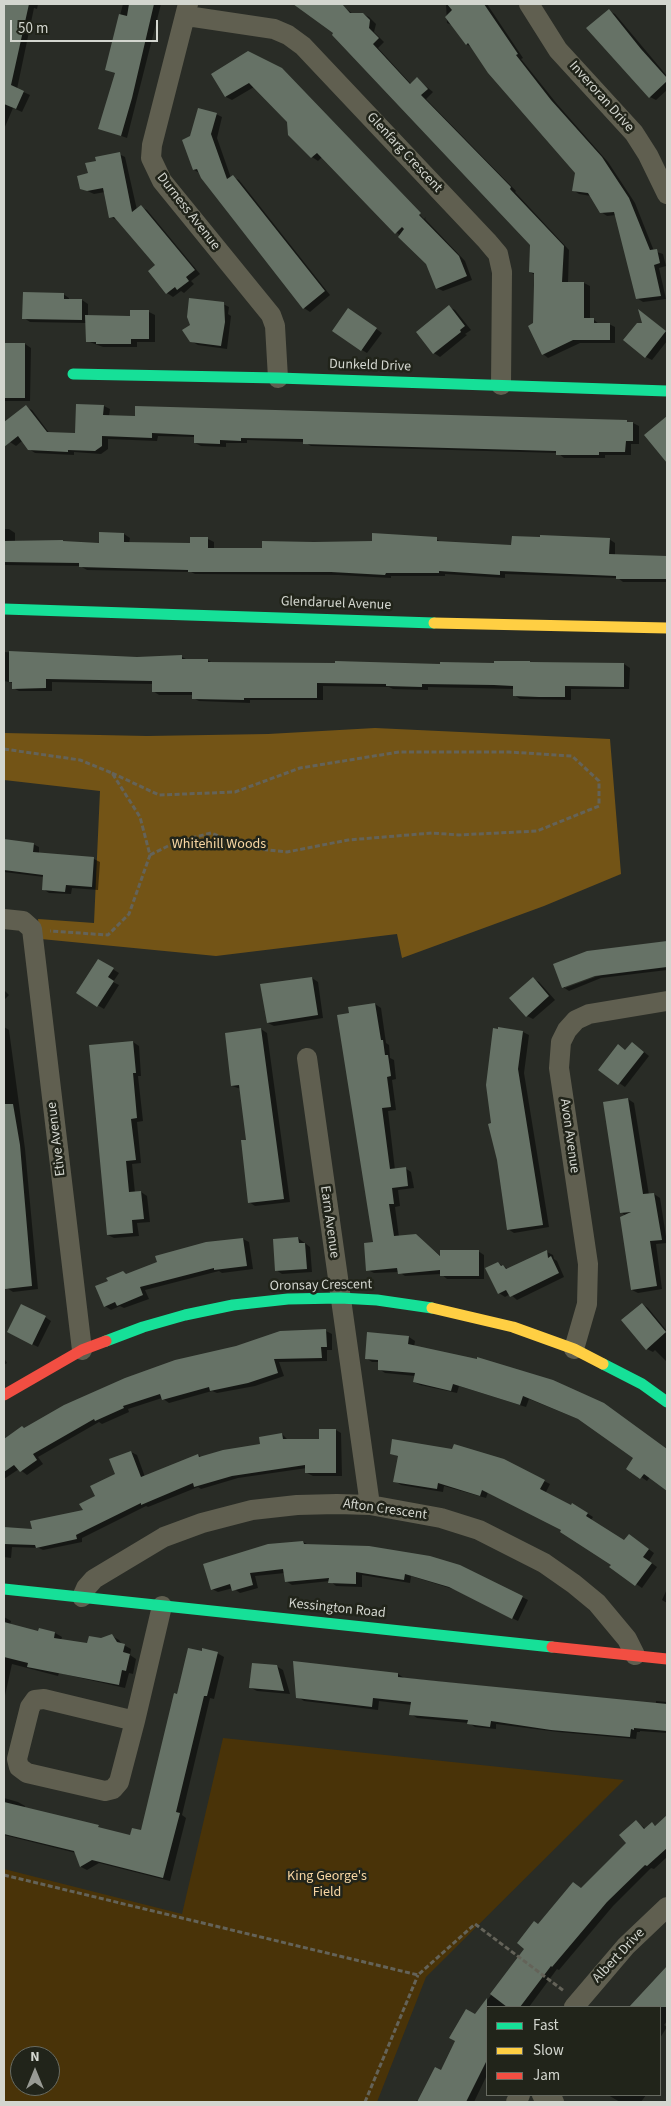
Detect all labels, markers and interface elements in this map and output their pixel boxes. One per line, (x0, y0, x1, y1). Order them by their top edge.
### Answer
scale bar (12, 10, 160, 42)
text: 50 m (18, 18, 48, 39)
street label: Inveroran Drive (565, 58, 637, 136)
street label: Glenfarg Crescent (363, 110, 445, 196)
street label: Durness Avenue (153, 170, 223, 254)
street label: Dunkeld Drive (329, 356, 411, 376)
street label: Glendaruel Avenue (280, 594, 392, 614)
park label: Whitehill Woods (172, 837, 266, 853)
street label: Avon Avenue (555, 1098, 583, 1174)
street label: Etive Avenue (44, 1101, 70, 1177)
street label: Earn Avenue (316, 1185, 342, 1259)
street label: Oronsay Crescent (270, 1277, 372, 1295)
street label: Afton Crescent (342, 1496, 428, 1524)
street label: Kessington Road (288, 1596, 386, 1622)
park label: King George's Field (287, 1869, 367, 1901)
street label: Albert Drive (589, 1925, 649, 1987)
legend (486, 2006, 661, 2096)
text: Fast (533, 2015, 559, 2036)
text: Slow (533, 2040, 564, 2061)
north arrow (10, 2046, 60, 2096)
text: N (30, 2047, 40, 2067)
text: Jam (533, 2065, 560, 2086)

